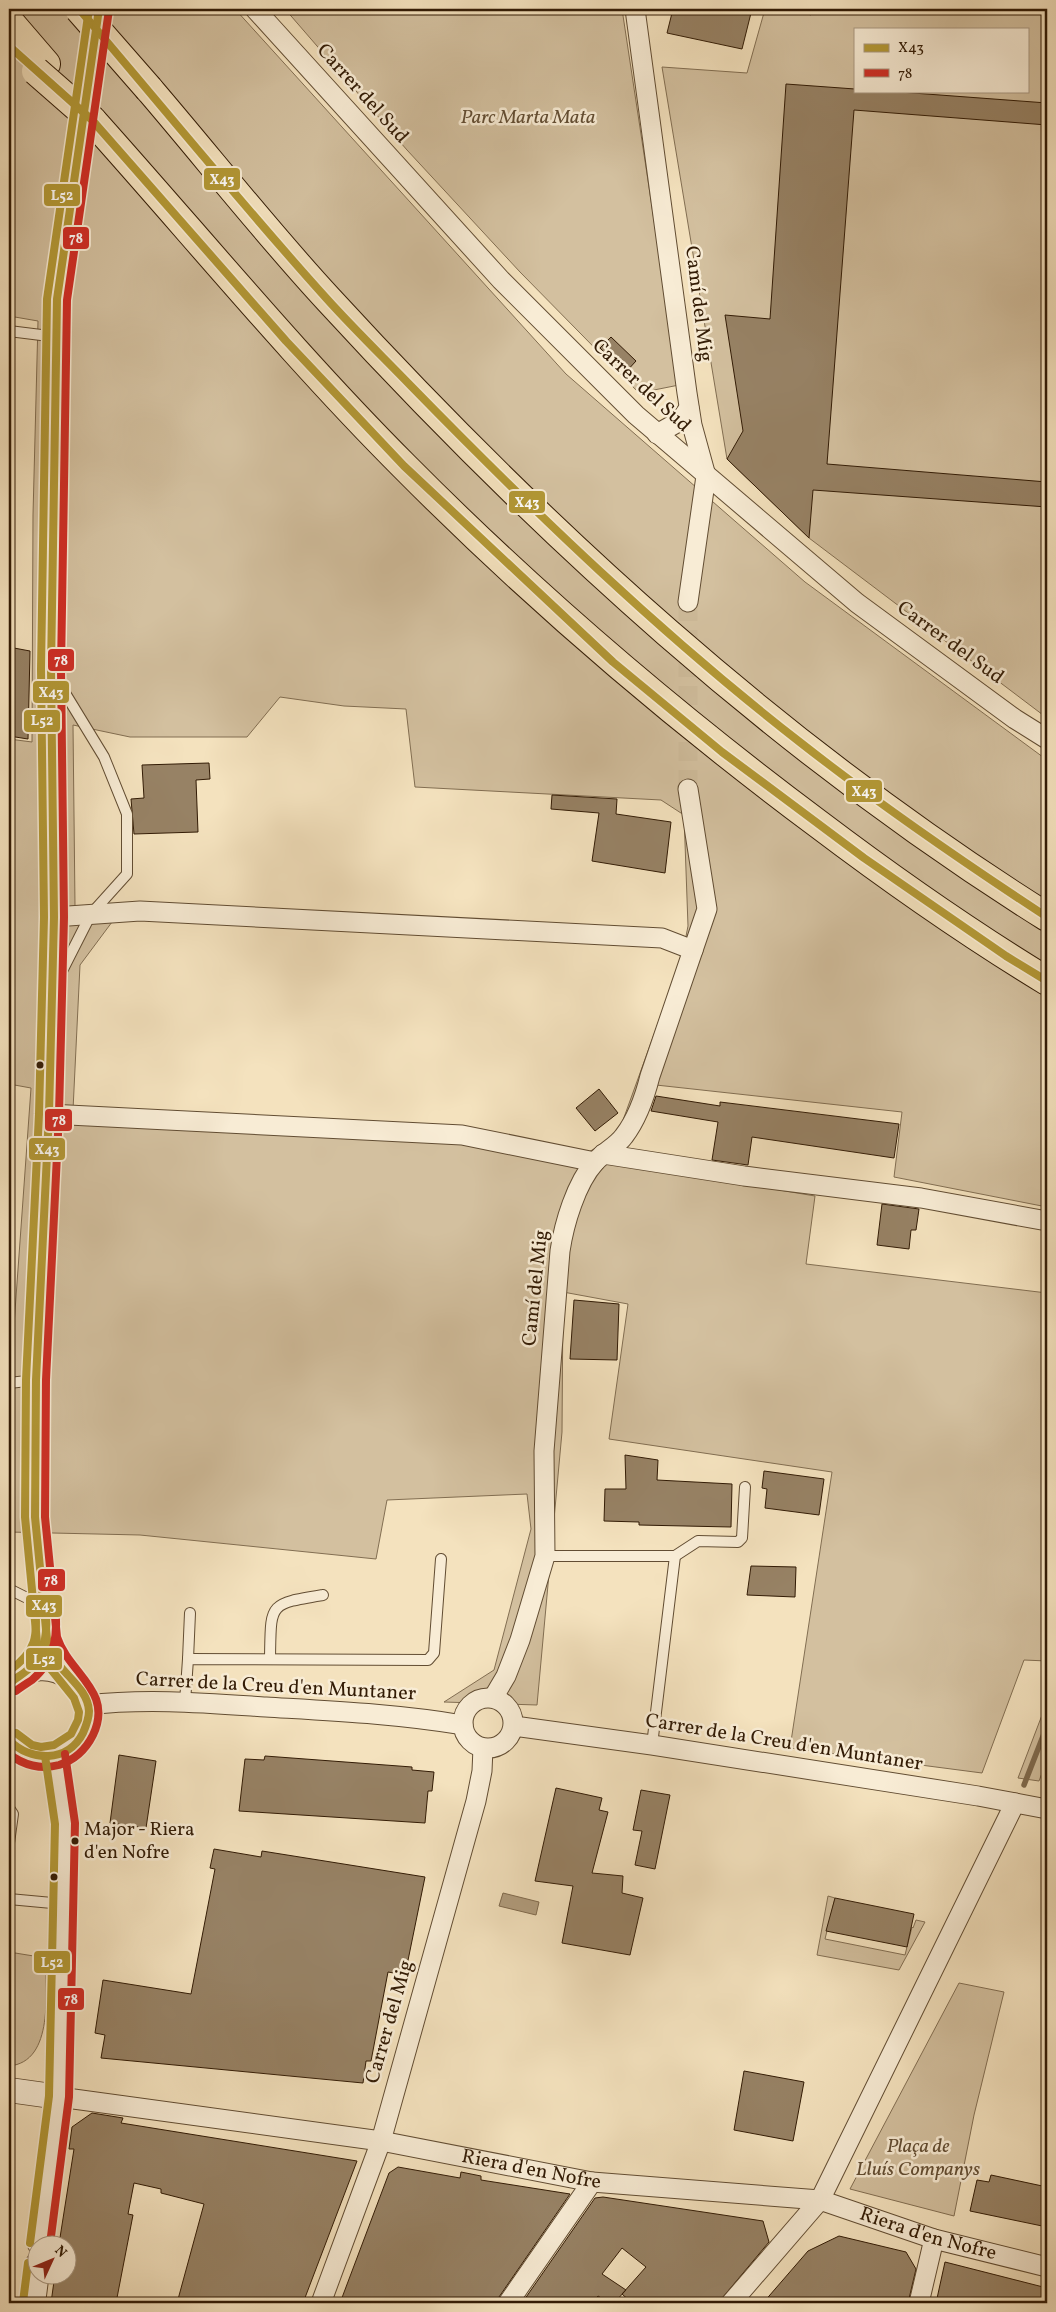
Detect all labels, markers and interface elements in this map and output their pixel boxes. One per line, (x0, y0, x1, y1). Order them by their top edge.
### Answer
legend (854, 28, 1028, 92)
street label: Carrer del Sud (309, 38, 415, 150)
text: X43 (898, 38, 924, 59)
text: 78 (898, 64, 912, 85)
park label: Parc Marta Mata (461, 104, 595, 132)
line badge: X43 (203, 167, 241, 191)
text: X43 (210, 171, 234, 190)
line badge: L52 (43, 183, 81, 207)
text: L52 (51, 187, 73, 206)
line badge: 78 (62, 226, 90, 250)
text: 78 (69, 230, 83, 249)
street label: Camí del Mig (677, 245, 719, 363)
street label: Carrer del Sud (585, 333, 697, 439)
line badge: X43 (508, 490, 546, 514)
text: X43 (515, 494, 539, 513)
street label: Carrer del Sud (891, 595, 1009, 691)
line badge: 78 (47, 648, 75, 672)
text: 78 (54, 652, 68, 671)
line badge: X43 (32, 680, 70, 704)
text: X43 (39, 684, 63, 703)
line badge: L52 (23, 709, 61, 733)
text: L52 (31, 712, 53, 731)
line badge: X43 (845, 779, 883, 803)
text: X43 (852, 783, 876, 802)
unlabelled marker (35, 1060, 45, 1070)
line badge: 78 (44, 1108, 73, 1132)
text: 78 (52, 1112, 66, 1131)
line badge: X43 (28, 1137, 66, 1161)
text: X43 (35, 1141, 59, 1160)
street label: Camí del Mig (516, 1229, 556, 1347)
line badge: 78 (37, 1568, 66, 1592)
text: 78 (44, 1572, 58, 1591)
line badge: X43 (25, 1594, 63, 1618)
text: X43 (32, 1597, 56, 1616)
line badge: L52 (25, 1647, 63, 1671)
text: L52 (33, 1651, 55, 1670)
street label: Carrer de la Creu d'en Muntaner (135, 1666, 417, 1708)
street label: Carrer de la Creu d'en Muntaner (643, 1707, 925, 1779)
place label: Major - Riera d'en Nofre (84, 1817, 195, 1866)
marker: Major - Riera d'en Nofre (70, 1836, 80, 1846)
unlabelled marker (49, 1872, 59, 1882)
line badge: L52 (33, 1950, 71, 1974)
text: L52 (41, 1954, 63, 1973)
street label: Carrer del Mig (359, 1957, 421, 2087)
line badge: 78 (57, 1987, 85, 2011)
text: 78 (64, 1991, 78, 2010)
park label: Plaça de Lluís Companys (856, 2133, 981, 2184)
street label: Riera d'en Nofre (459, 2143, 602, 2197)
street label: Riera d'en Nofre (856, 2201, 999, 2268)
north arrow (28, 2234, 78, 2284)
text: N (50, 2242, 71, 2262)

